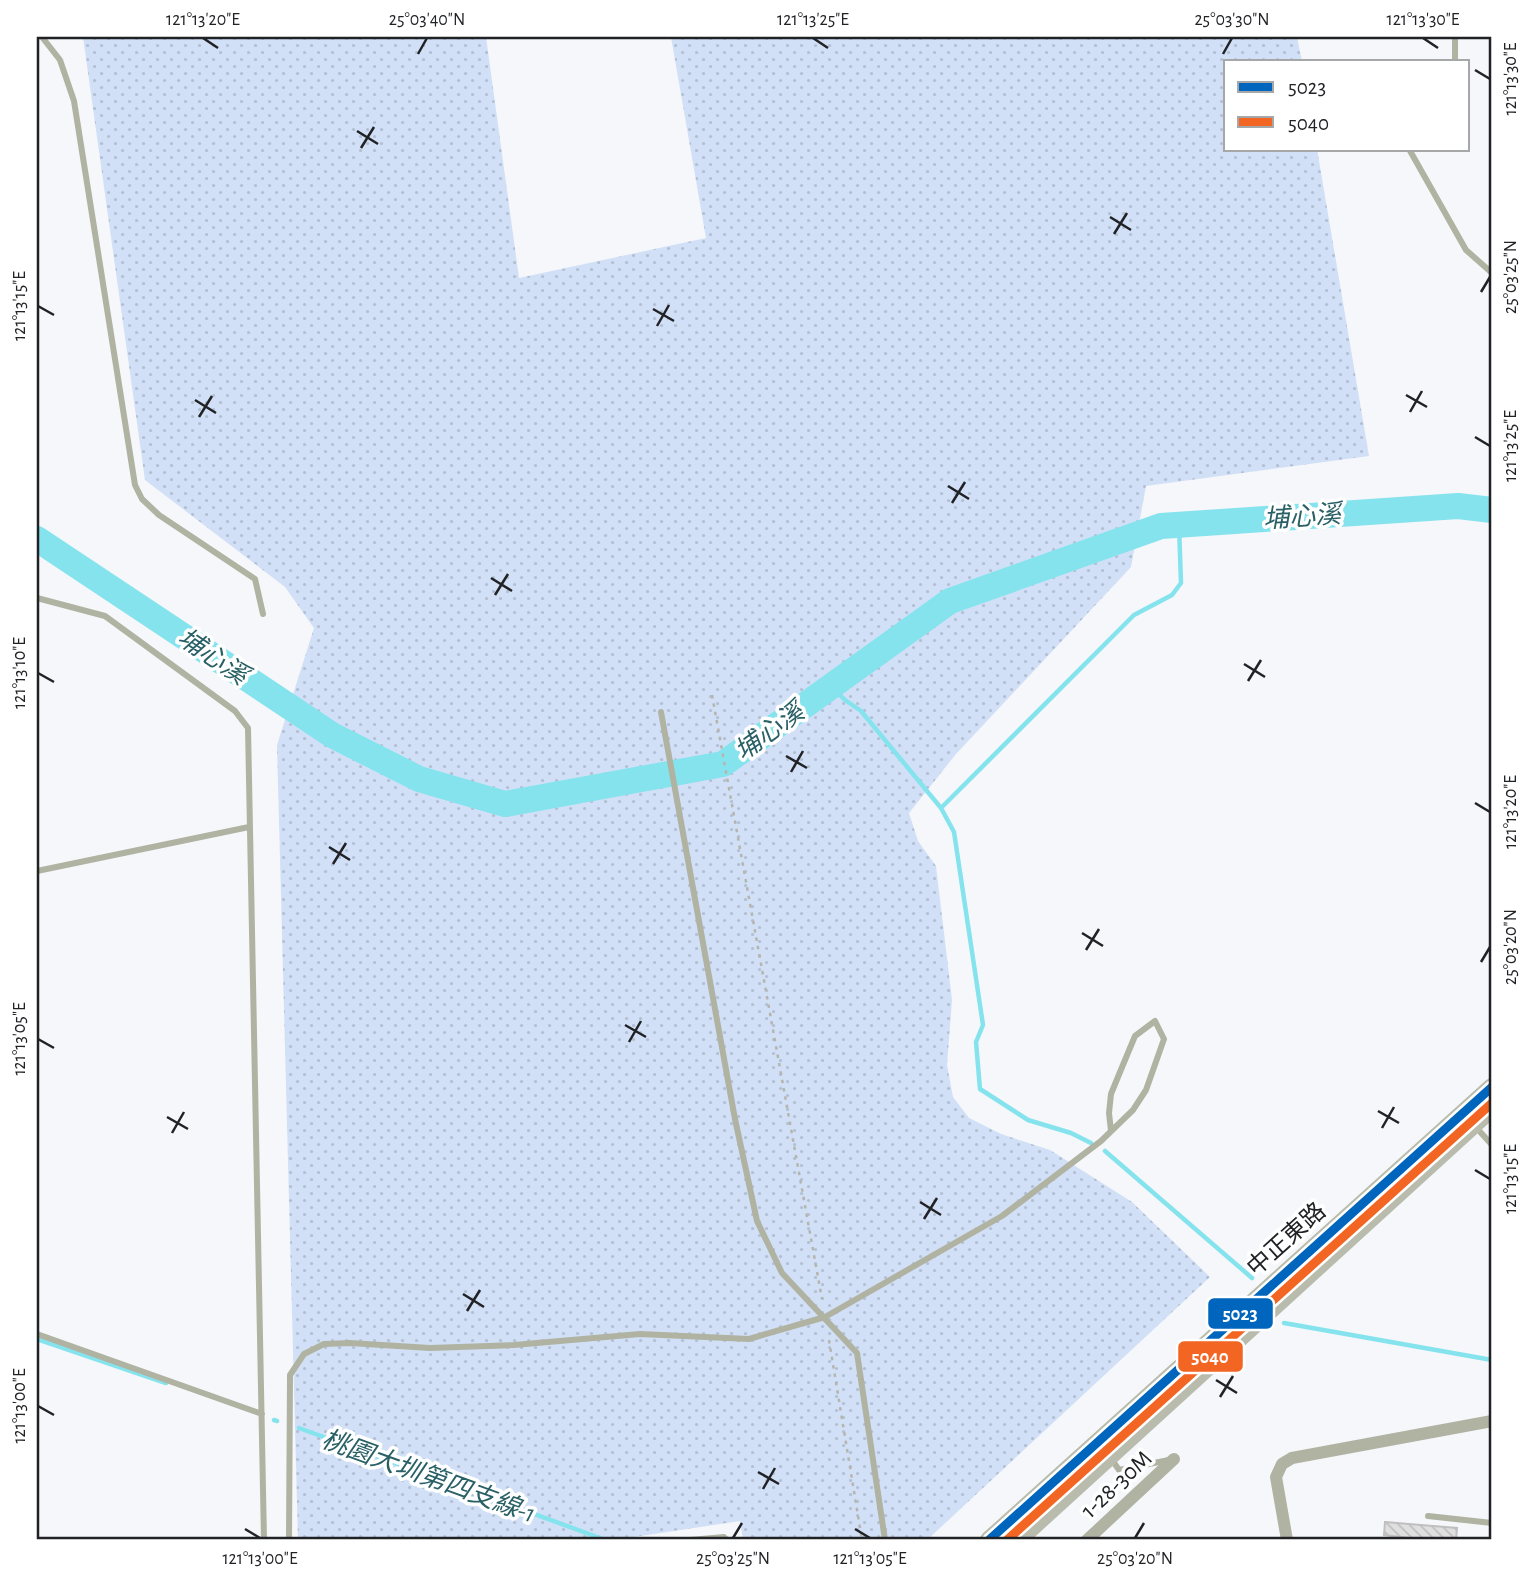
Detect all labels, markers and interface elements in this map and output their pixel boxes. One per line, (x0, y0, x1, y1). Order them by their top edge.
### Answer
text: 121°13'20"E (166, 11, 240, 29)
text: 25°03'40"N (389, 11, 465, 29)
text: 121°13'25"E (777, 11, 849, 29)
text: 25°03'30"N (1194, 11, 1270, 29)
text: 121°13'30"E (1386, 11, 1460, 29)
text: 121°13'30"E (1502, 42, 1520, 116)
legend (1224, 60, 1470, 150)
text: 5023 (1288, 77, 1326, 98)
text: 5040 (1288, 113, 1329, 134)
text: 25°03'25"N (1502, 240, 1520, 314)
text: 121°13'15"E (11, 271, 29, 341)
text: 121°13'25"E (1502, 410, 1520, 482)
water label: 埔心溪 (1262, 500, 1346, 533)
water label: 埔心溪 (173, 623, 256, 692)
text: 121°13'10"E (11, 637, 29, 709)
water label: 埔心溪 (730, 695, 812, 765)
text: 121°13'20"E (1502, 775, 1520, 849)
text: 25°03'20"N (1502, 909, 1520, 985)
text: 121°13'05"E (11, 1002, 29, 1076)
text: 121°13'15"E (1502, 1144, 1520, 1214)
street label: 中正東路 (1242, 1197, 1330, 1281)
line badge: 5023 (1207, 1297, 1274, 1330)
text: 5023 (1222, 1305, 1258, 1324)
line badge: 5040 (1177, 1340, 1244, 1373)
text: 5040 (1191, 1348, 1229, 1367)
text: 121°13'00"E (11, 1368, 29, 1444)
water label: 桃園大圳第四支線-1 (319, 1424, 539, 1528)
street label: 1-28-30M (1077, 1446, 1157, 1523)
text: 121°13'00"E (222, 1550, 298, 1568)
text: 25°03'25"N (696, 1550, 770, 1568)
text: 121°13'05"E (833, 1550, 907, 1568)
text: 25°03'20"N (1097, 1550, 1173, 1568)

